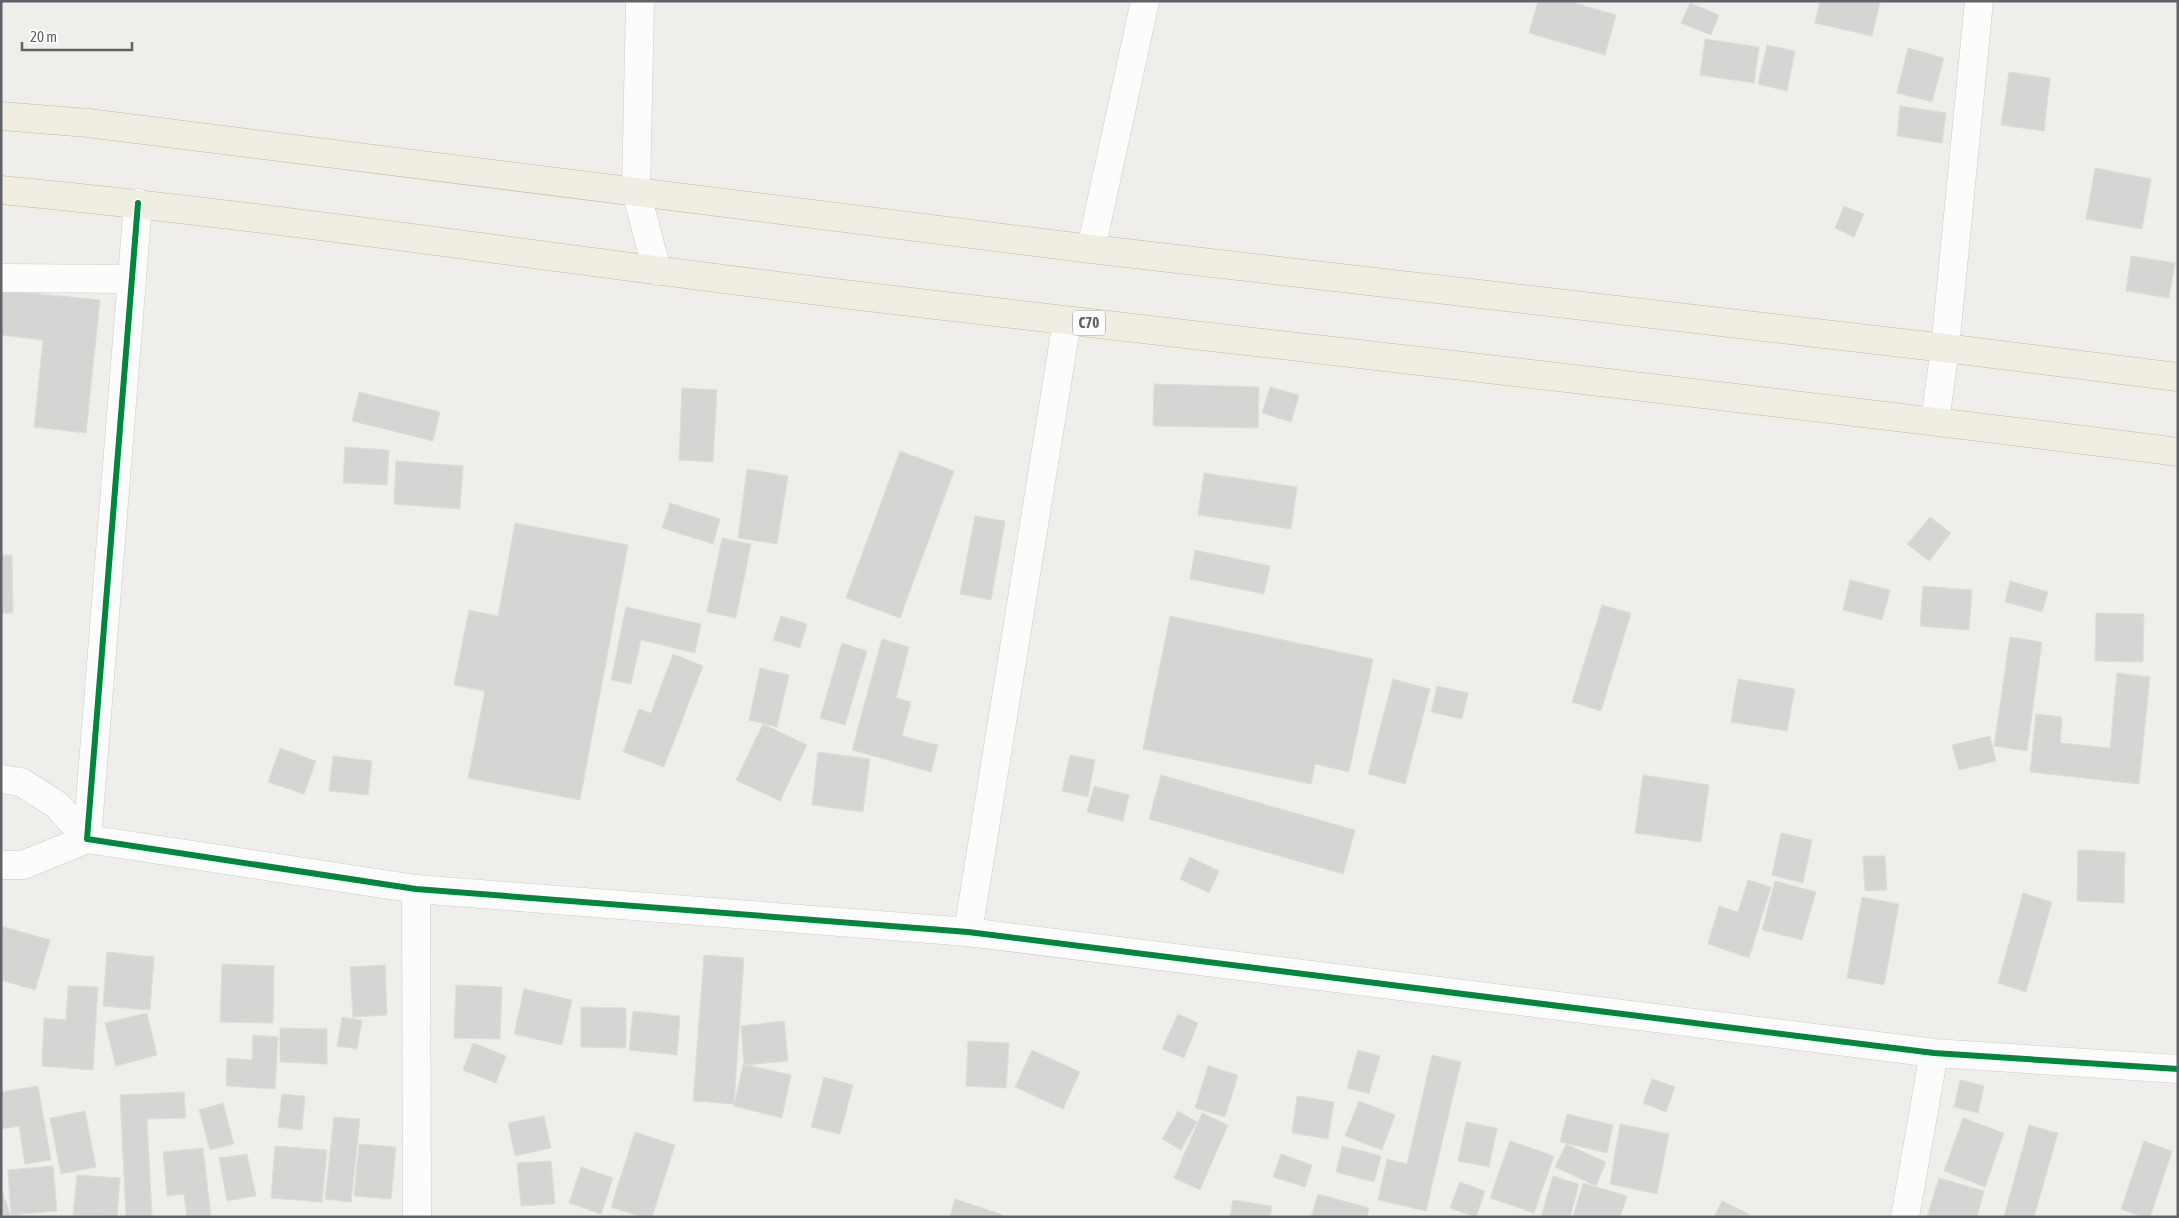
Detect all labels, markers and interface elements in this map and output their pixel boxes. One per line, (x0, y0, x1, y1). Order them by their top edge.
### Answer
scale bar (22, 20, 132, 52)
text: 20 m (30, 28, 57, 45)
road number: C70 (1073, 310, 1105, 336)

